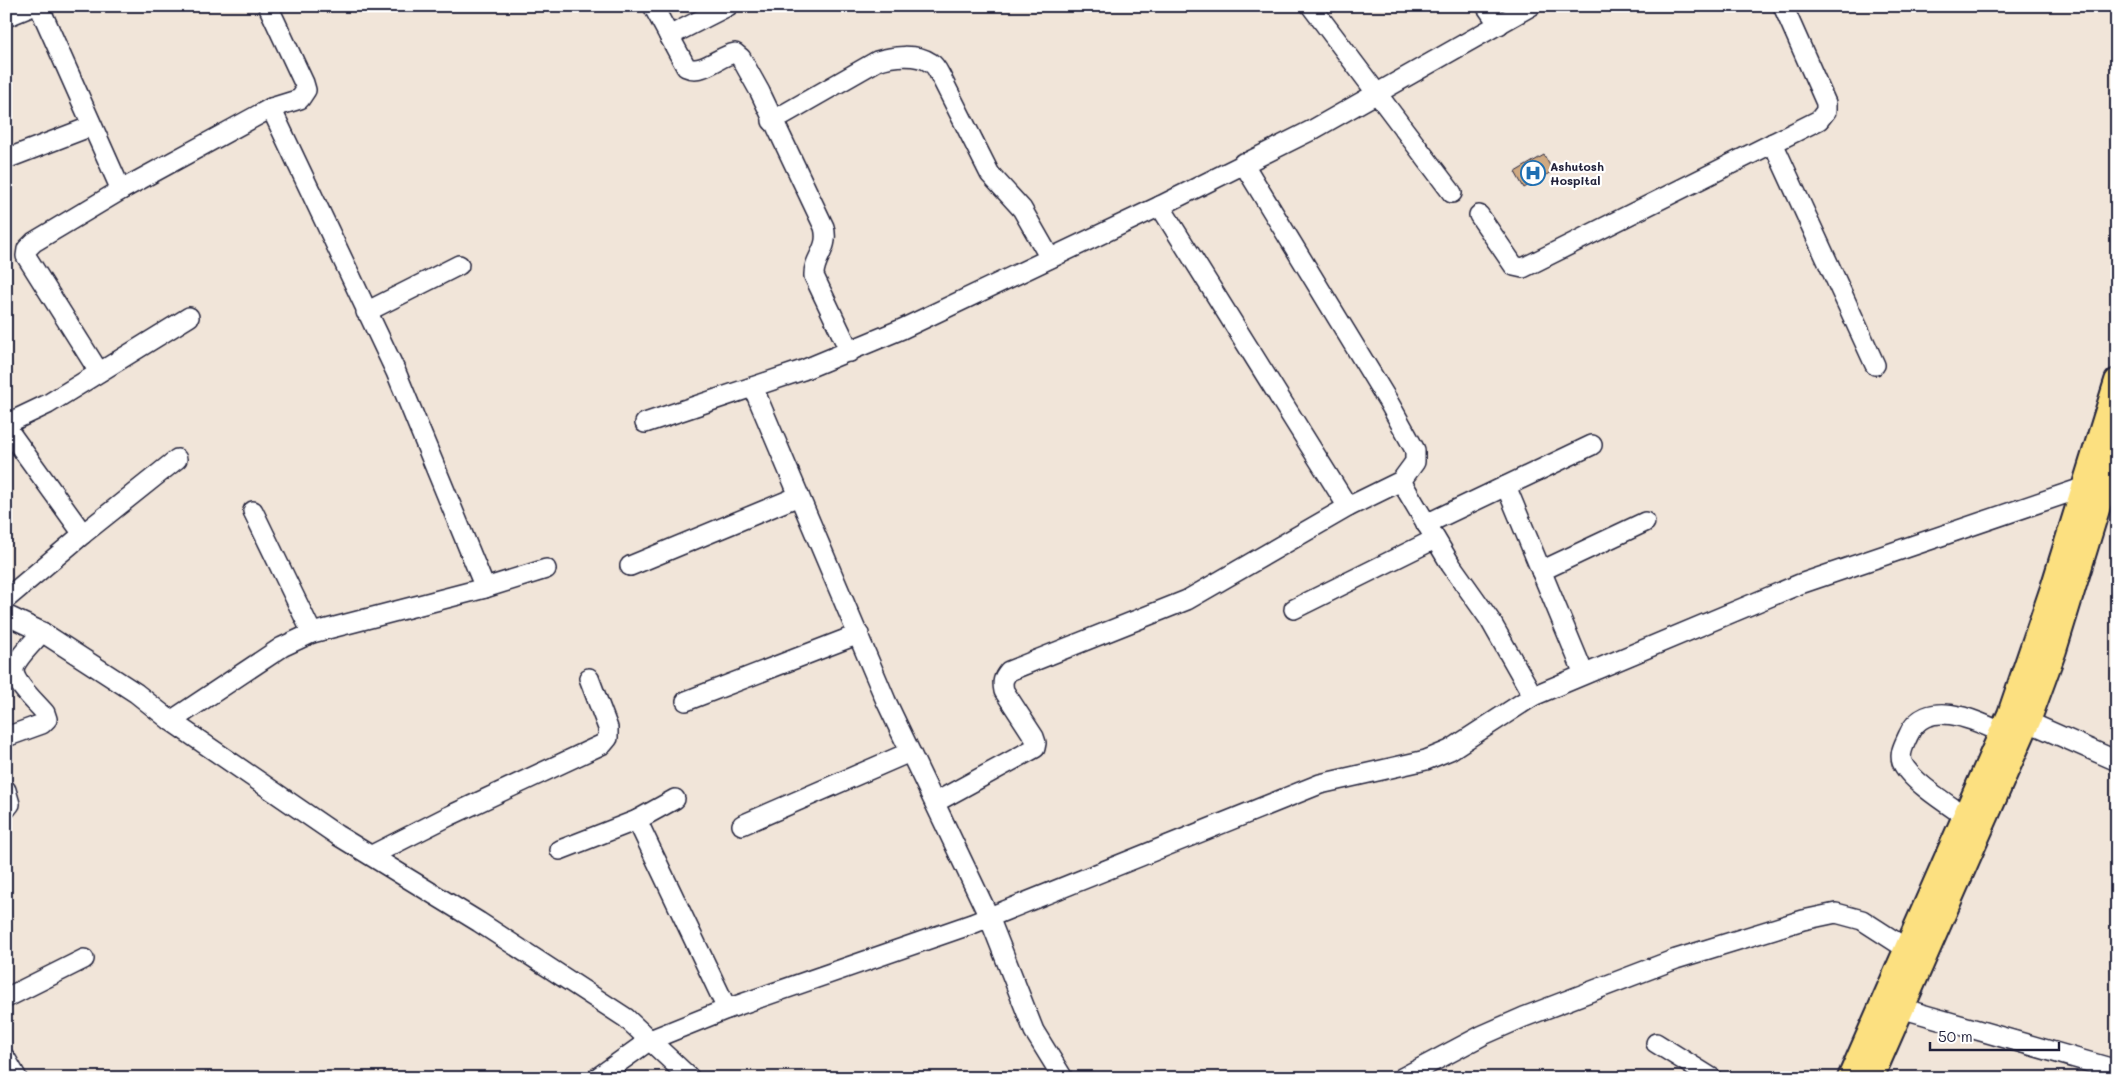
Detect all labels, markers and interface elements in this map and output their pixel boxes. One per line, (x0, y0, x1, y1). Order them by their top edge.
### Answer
place label: Ashutosh Hospital (1550, 158, 1604, 188)
hospital icon: Ashutosh Hospital (1520, 160, 1546, 186)
scale bar (1930, 1019, 2059, 1051)
text: 50 m (1938, 1026, 1973, 1046)

